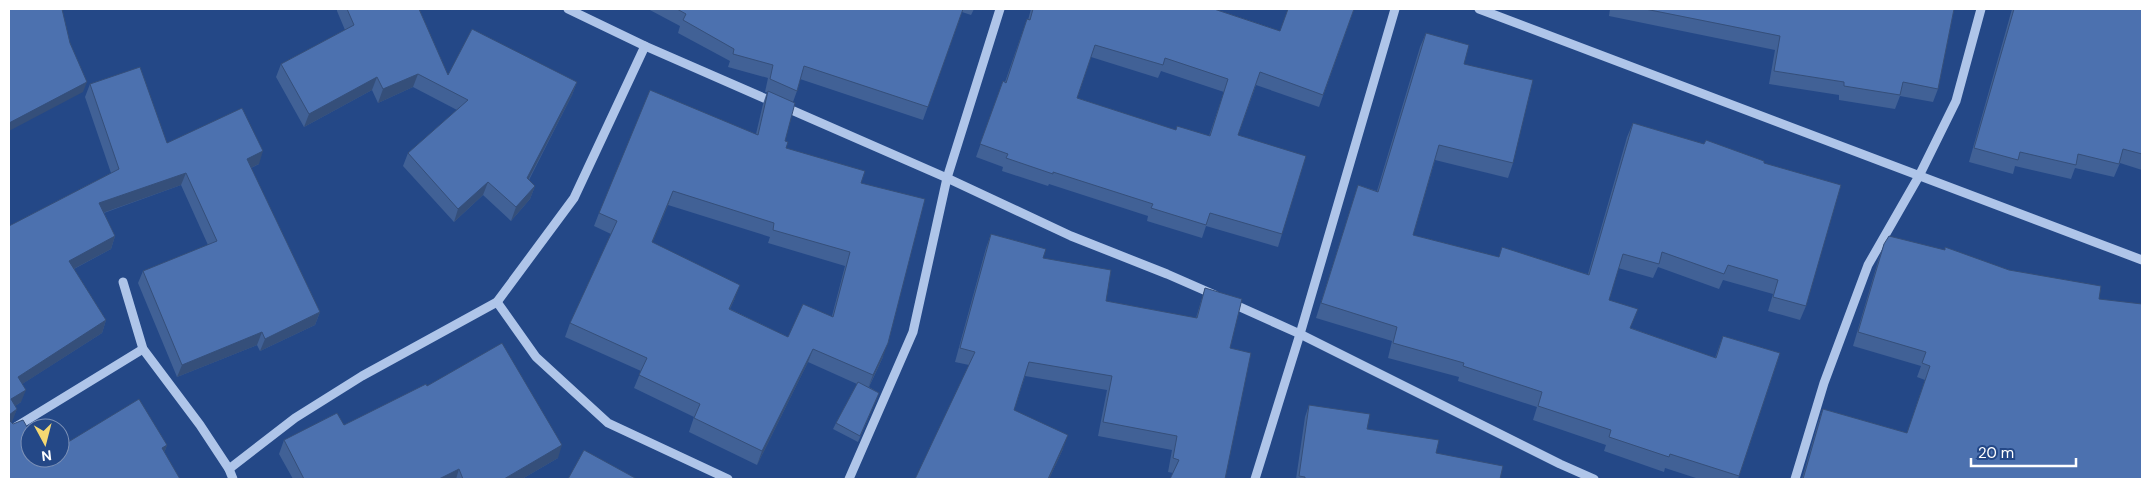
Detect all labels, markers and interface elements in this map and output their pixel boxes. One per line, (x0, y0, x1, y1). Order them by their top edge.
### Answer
north arrow (20, 418, 70, 468)
scale bar (1971, 436, 2076, 468)
text: 20 m (1978, 443, 2014, 463)
text: N (40, 446, 53, 465)

